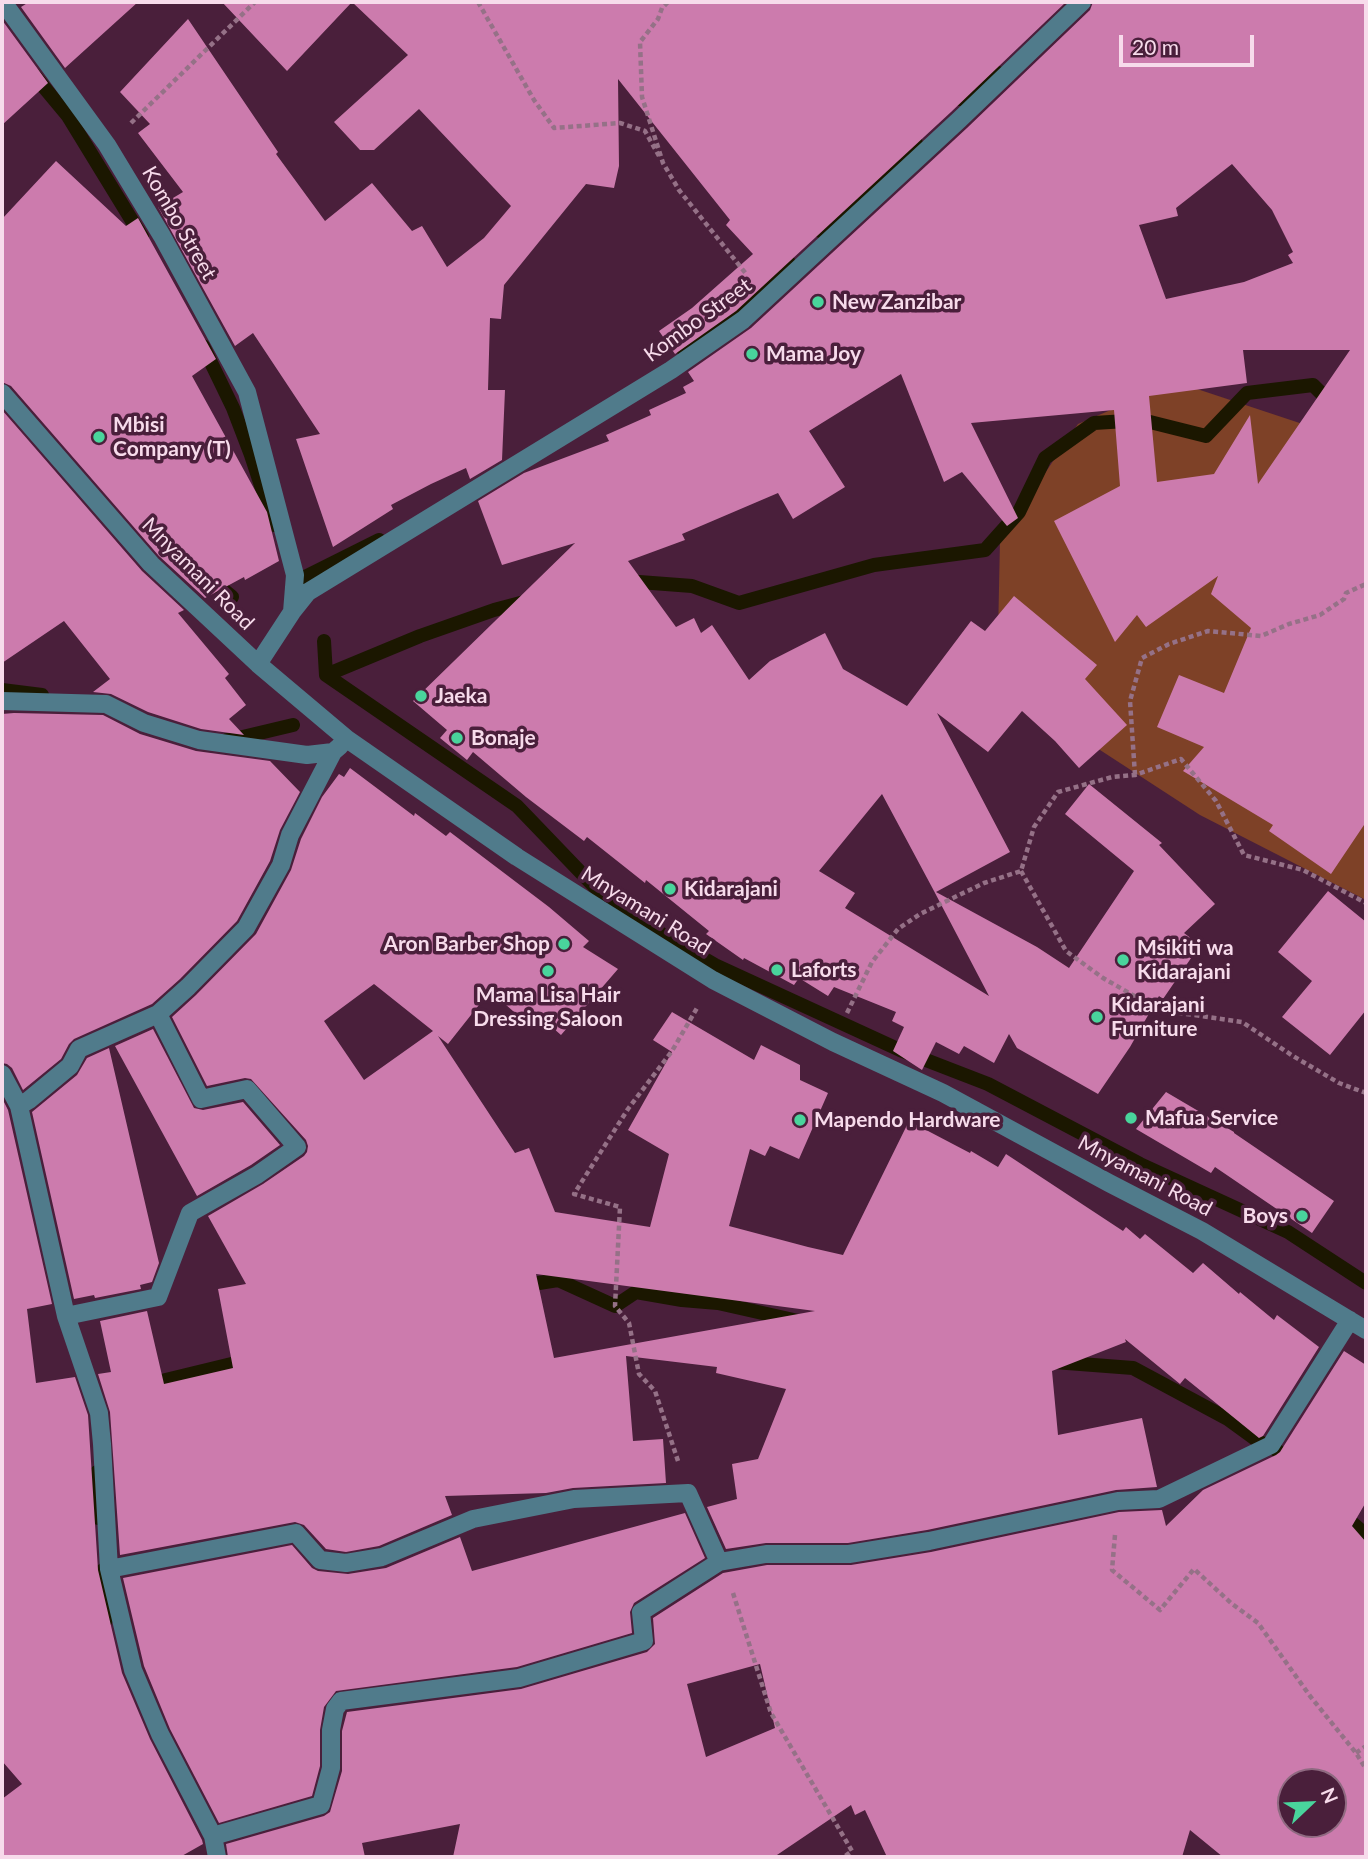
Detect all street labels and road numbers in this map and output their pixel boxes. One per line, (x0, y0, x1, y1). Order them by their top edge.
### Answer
street label: Kombo Street (136, 162, 222, 284)
street label: Kombo Street (639, 273, 757, 367)
street label: Mnyamani Road (137, 513, 259, 635)
street label: Mnyamani Road (576, 861, 716, 961)
street label: Mnyamani Road (1074, 1130, 1216, 1222)

